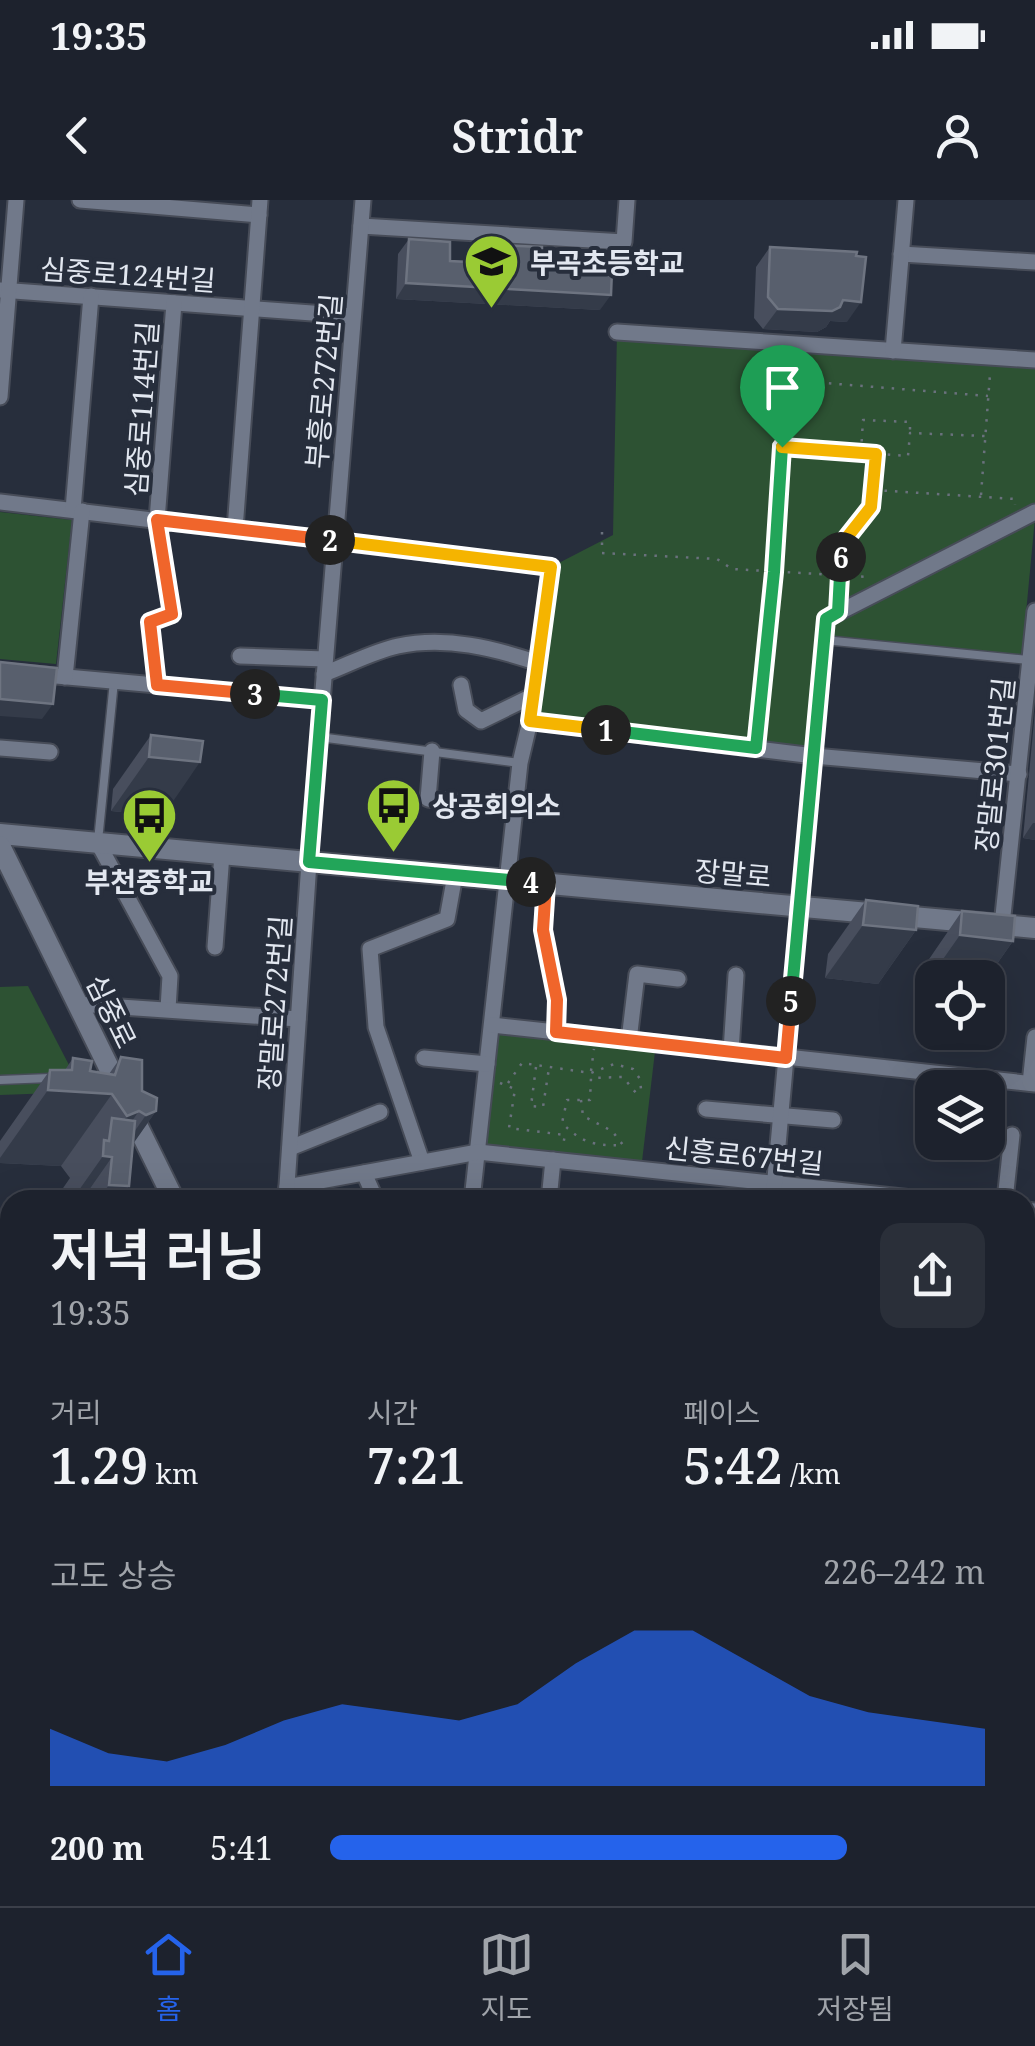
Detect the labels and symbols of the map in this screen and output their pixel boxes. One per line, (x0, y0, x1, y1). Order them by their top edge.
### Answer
school or university icon: 부곡초등학교 (461, 232, 521, 311)
place label: 부곡초등학교 (530, 243, 685, 281)
street label: 심중로124번길 (39, 249, 217, 299)
street label: 부흥로272번길 (296, 292, 350, 470)
street label: 심중로114번길 (116, 320, 166, 498)
pin (740, 345, 825, 448)
pin: 2 (305, 515, 355, 565)
pin: 6 (816, 532, 866, 582)
pin: 3 (230, 669, 280, 719)
street label: 장말로301번길 (966, 676, 1022, 854)
pin: 1 (581, 705, 631, 755)
bus stop icon: 상공회의소 (363, 775, 423, 854)
bus stop icon: 부천중학교 (119, 785, 179, 864)
place label: 상공회의소 (432, 786, 561, 824)
street label: 장말로 (693, 851, 773, 895)
pin: 4 (506, 857, 556, 907)
place label: 부천중학교 (85, 862, 213, 900)
street label: 장말로272번길 (249, 914, 299, 1092)
street label: 심중로 (78, 968, 146, 1054)
pin: 5 (766, 976, 816, 1026)
street label: 신흥로67번길 (662, 1128, 826, 1182)

